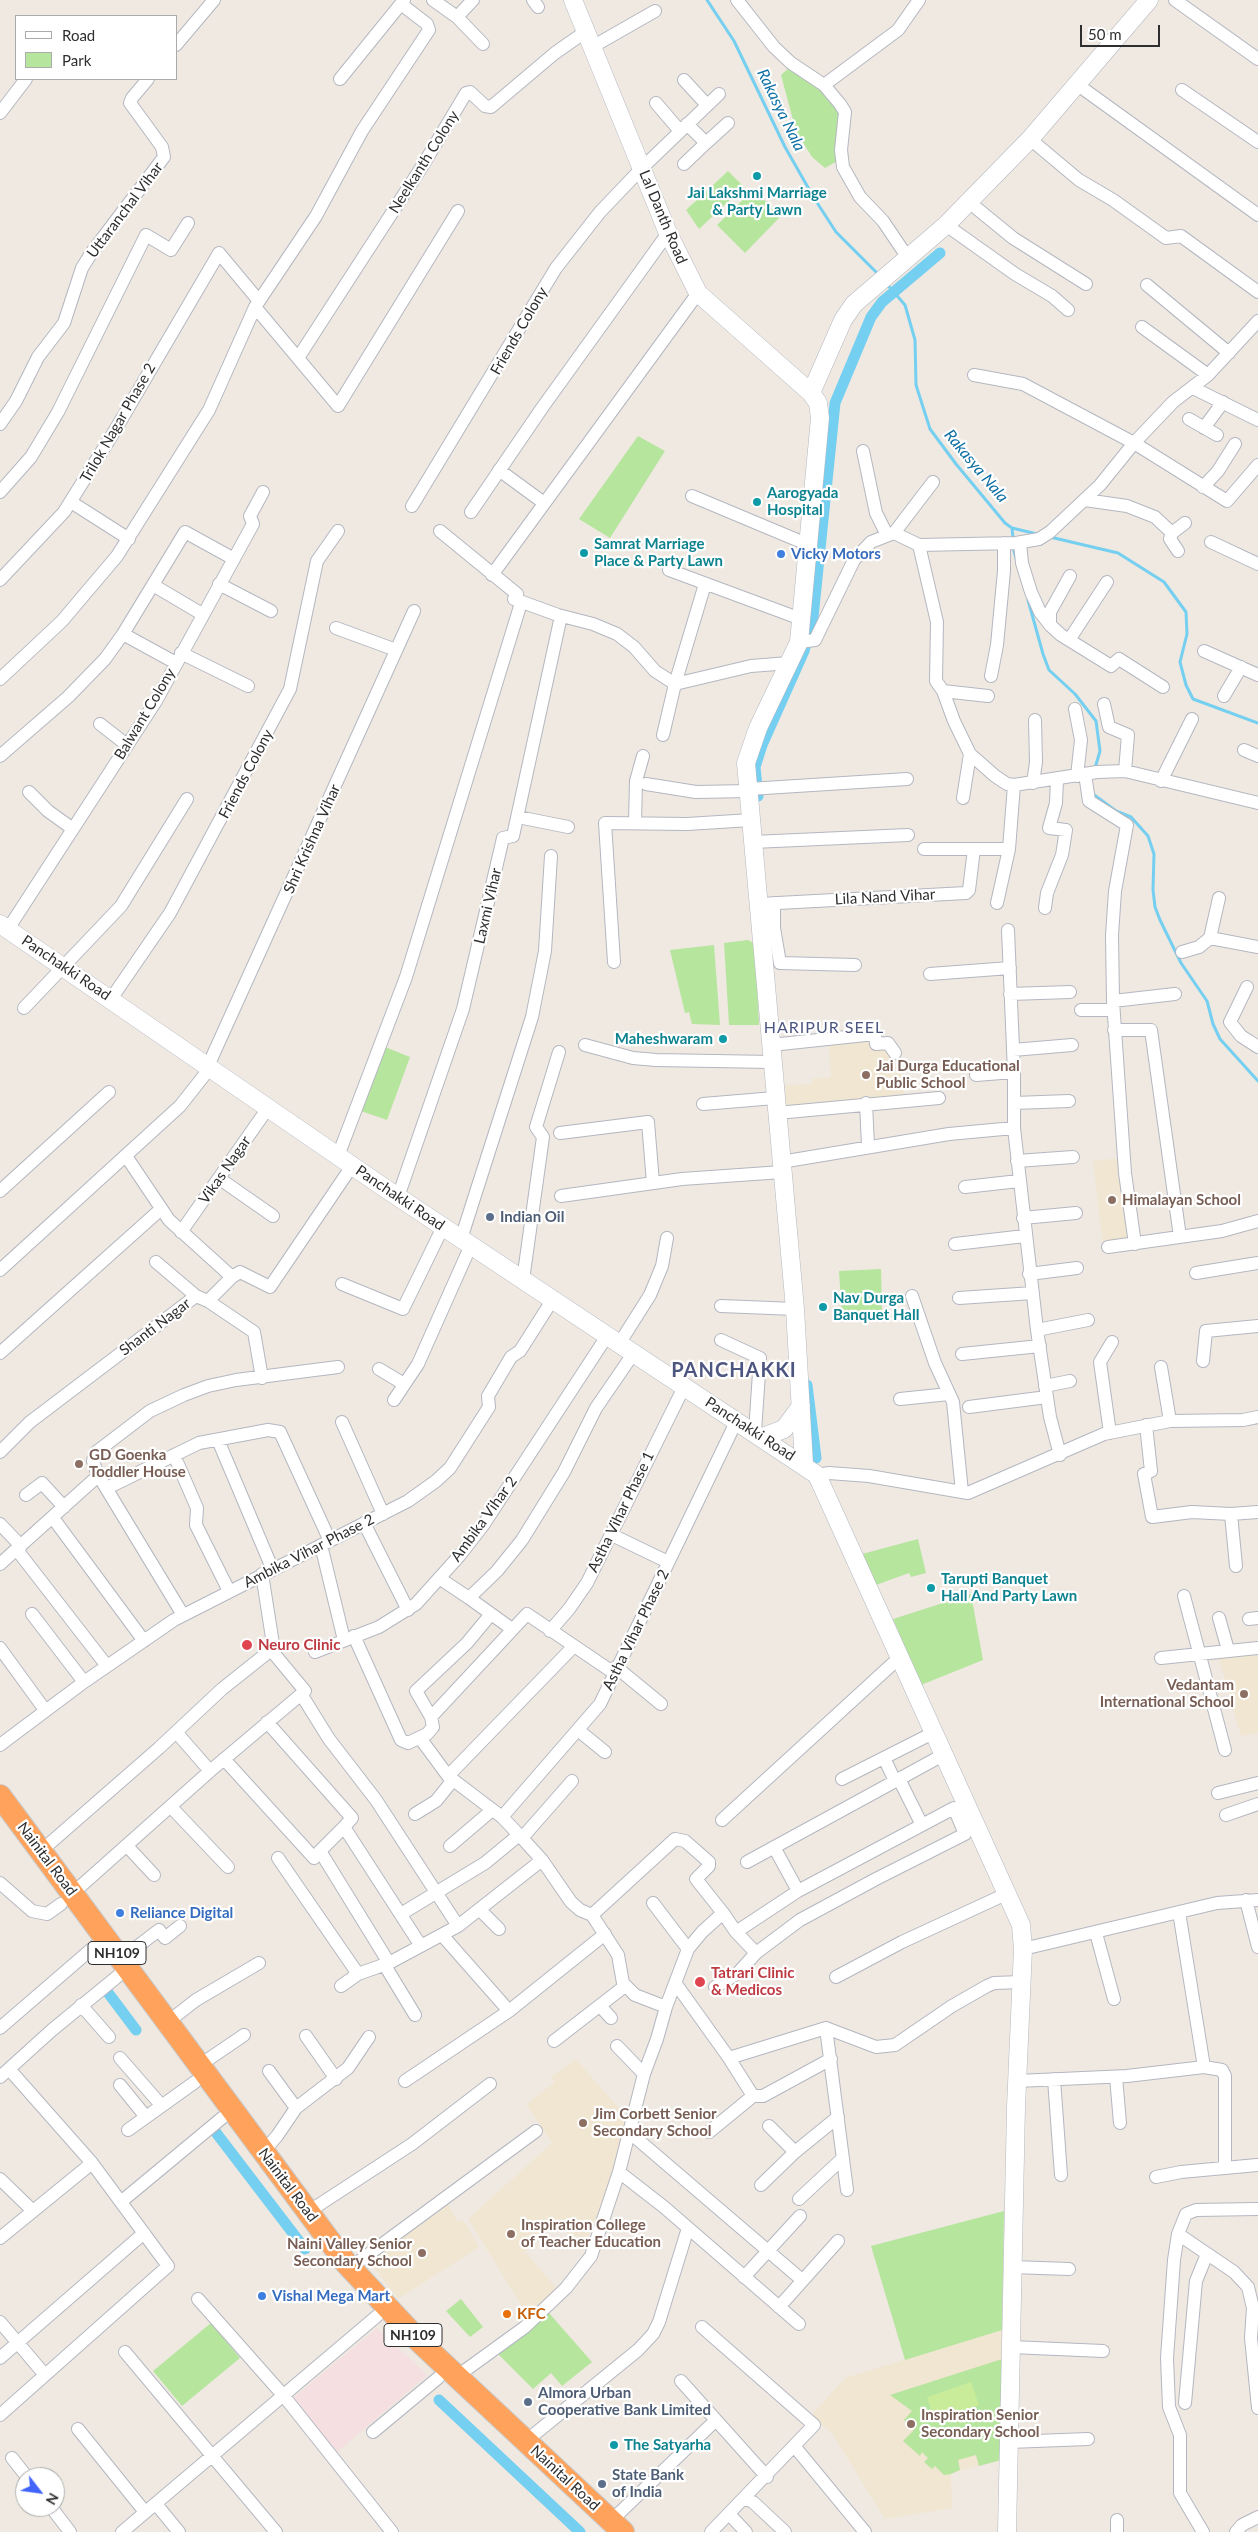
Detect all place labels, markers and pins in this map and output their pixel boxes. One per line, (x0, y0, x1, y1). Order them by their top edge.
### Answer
marker: Jai Lakshmi Marriage & Party Lawn (751, 170, 763, 182)
place label: Jai Lakshmi Marriage & Party Lawn (687, 184, 827, 219)
place label: Aarogyada Hospital (767, 484, 838, 519)
marker: Aarogyada Hospital (751, 496, 763, 508)
place label: Samrat Marriage Place & Party Lawn (594, 535, 723, 570)
place label: Vicky Motors (791, 545, 881, 563)
marker: Samrat Marriage Place & Party Lawn (578, 547, 590, 559)
marker: Vicky Motors (775, 548, 787, 560)
place label: Maheshwaram (615, 1030, 713, 1048)
marker: Maheshwaram (717, 1033, 729, 1045)
place label: Jai Durga Educational Public School (876, 1057, 1020, 1092)
marker: Jai Durga Educational Public School (860, 1069, 872, 1081)
place label: Himalayan School (1122, 1191, 1241, 1209)
marker: Himalayan School (1106, 1194, 1118, 1206)
place label: Indian Oil (500, 1208, 564, 1226)
marker: Indian Oil (484, 1211, 496, 1223)
place label: Nav Durga Banquet Hall (833, 1289, 919, 1324)
marker: Nav Durga Banquet Hall (817, 1301, 829, 1313)
place label: GD Goenka Toddler House (89, 1446, 186, 1481)
marker: GD Goenka Toddler House (73, 1458, 85, 1470)
place label: Tarupti Banquet Hall And Party Lawn (941, 1570, 1077, 1605)
marker: Tarupti Banquet Hall And Party Lawn (925, 1582, 937, 1594)
place label: Neuro Clinic (258, 1636, 340, 1654)
marker: Neuro Clinic (240, 1638, 254, 1652)
place label: Vedantam International School (1100, 1676, 1234, 1711)
marker: Vedantam International School (1238, 1688, 1250, 1700)
place label: Reliance Digital (130, 1904, 233, 1922)
marker: Reliance Digital (114, 1907, 126, 1919)
place label: Tatrari Clinic & Medicos (711, 1964, 795, 1999)
marker: Tatrari Clinic & Medicos (693, 1975, 707, 1989)
place label: Jim Corbett Senior Secondary School (593, 2105, 717, 2140)
marker: Jim Corbett Senior Secondary School (577, 2117, 589, 2129)
place label: Inspiration College of Teacher Education (521, 2216, 661, 2251)
marker: Inspiration College of Teacher Education (505, 2228, 517, 2240)
place label: Naini Valley Senior Secondary School (287, 2235, 412, 2270)
marker: Naini Valley Senior Secondary School (416, 2247, 428, 2259)
place label: Vishal Mega Mart (272, 2287, 390, 2305)
marker: Vishal Mega Mart (256, 2290, 268, 2302)
place label: KFC (517, 2305, 546, 2323)
marker: KFC (501, 2308, 513, 2320)
place label: Almora Urban Cooperative Bank Limited (538, 2384, 711, 2419)
marker: Almora Urban Cooperative Bank Limited (522, 2396, 534, 2408)
place label: Inspiration Senior Secondary School (921, 2406, 1040, 2441)
marker: Inspiration Senior Secondary School (905, 2418, 917, 2430)
place label: The Satyarha (624, 2436, 711, 2454)
marker: The Satyarha (608, 2439, 620, 2451)
place label: State Bank of India (612, 2466, 684, 2501)
marker: State Bank of India (596, 2478, 608, 2490)

